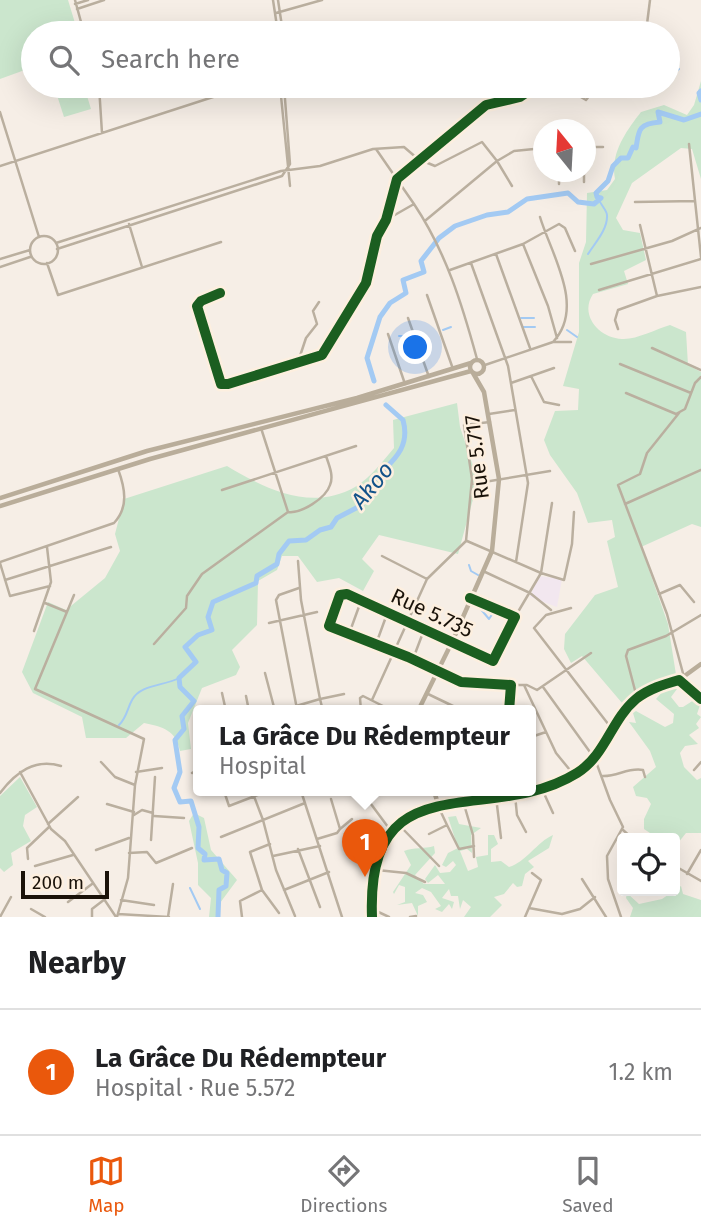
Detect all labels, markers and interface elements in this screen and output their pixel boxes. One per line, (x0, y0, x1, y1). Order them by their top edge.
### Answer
search box (21, 21, 680, 98)
icon: search (45, 41, 83, 79)
text: Search here (101, 44, 240, 75)
north arrow (533, 119, 596, 182)
your location (398, 330, 432, 364)
street label: Rue 5.717 (459, 413, 495, 501)
water label: Akoo (344, 456, 399, 515)
street label: Rue 5.735 (387, 583, 477, 643)
popup (193, 705, 536, 796)
text: La Grâce Du Rédempteur (219, 721, 510, 752)
text: Hospital (219, 752, 306, 780)
pin: 1 (342, 819, 388, 877)
map controls (617, 833, 680, 896)
button: locate (617, 833, 680, 896)
scale bar (21, 868, 108, 900)
text: 200 m (32, 871, 84, 894)
text: Nearby (28, 945, 126, 981)
text: La Grâce Du Rédempteur (95, 1043, 386, 1074)
text: 1 (46, 1058, 56, 1086)
text: 1.2 km (609, 1058, 673, 1086)
text: Hospital · Rue 5.572 (95, 1074, 295, 1102)
tab: Map (87, 1152, 125, 1217)
tab: Directions (300, 1152, 387, 1217)
tab: Saved (562, 1152, 614, 1217)

